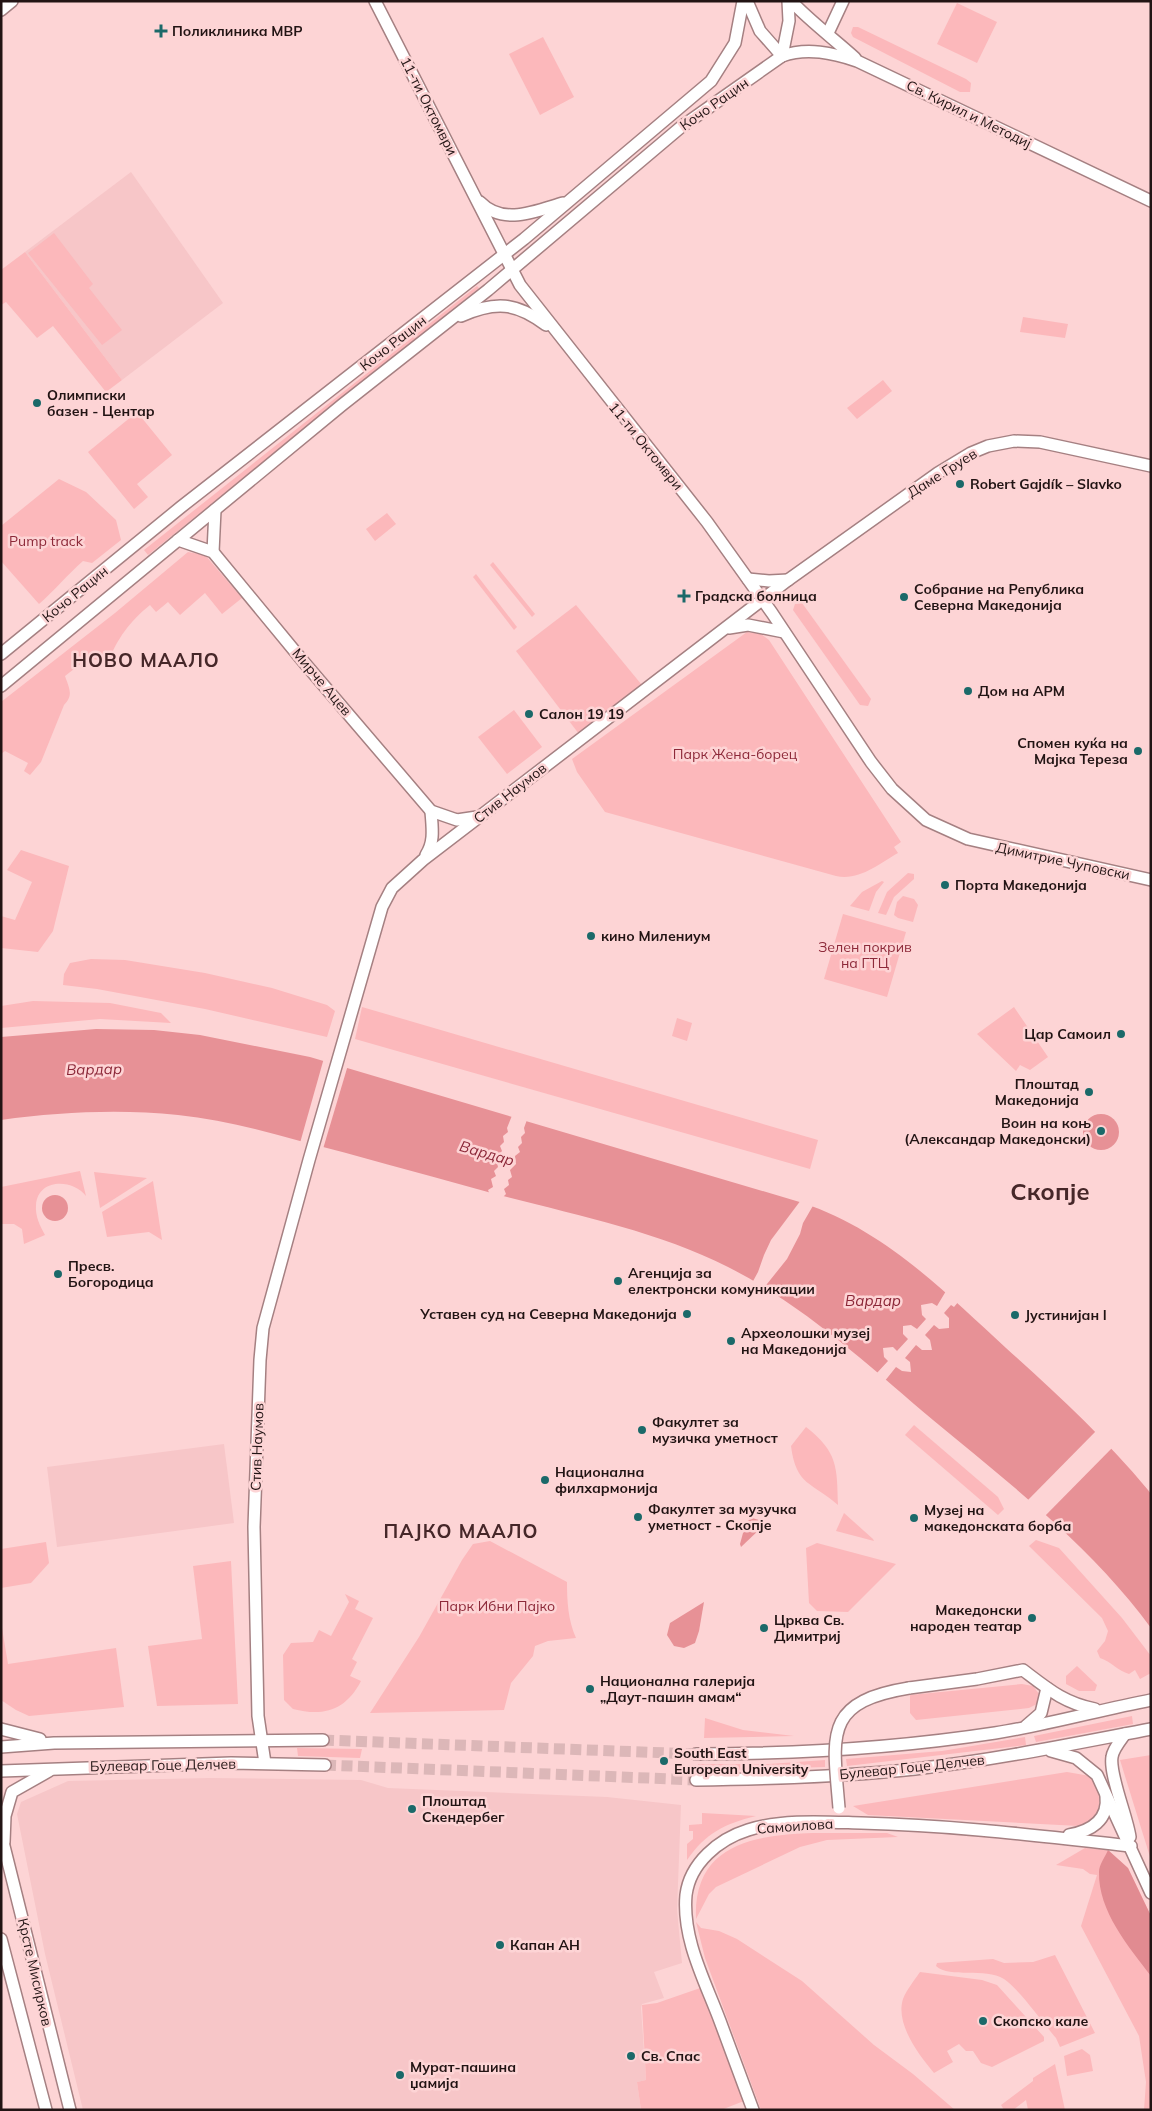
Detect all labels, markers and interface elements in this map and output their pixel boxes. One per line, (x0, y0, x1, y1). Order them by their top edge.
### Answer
place label: Поликлиника МВР (172, 22, 303, 40)
marker: Поликлиника МВР (154, 24, 168, 38)
street label: 11-ти Октомври (396, 54, 462, 158)
street label: Кочо Рацин (676, 74, 752, 134)
street label: Св. Кирил и Методиј (903, 76, 1035, 152)
street label: Кочо Рацин (356, 311, 430, 375)
place label: Олимписки базен - Центар (47, 386, 155, 420)
marker: Олимписки базен - Центар (31, 397, 43, 409)
street label: 11-ти Октомври (605, 398, 687, 494)
street label: Даме Груев (904, 444, 980, 502)
place label: Robert Gajdík – Slavko (970, 475, 1122, 493)
marker: Robert Gajdík – Slavko (954, 478, 966, 490)
park label: Pump track (9, 532, 84, 550)
street label: Кочо Рацин (38, 562, 112, 626)
place label: Собрание на Република Северна Македонија (914, 580, 1084, 614)
place label: Градска болница (695, 587, 817, 605)
marker: Градска болница (677, 589, 691, 603)
marker: Собрание на Република Северна Македонија (898, 591, 910, 603)
street label: Мирче Ацев (289, 645, 356, 720)
district label: НОВО МААЛО (72, 648, 220, 672)
place label: Дом на АРМ (978, 682, 1065, 700)
marker: Дом на АРМ (962, 685, 974, 697)
place label: Салон 19 19 (539, 705, 624, 723)
marker: Салон 19 19 (523, 708, 535, 720)
place label: Спомен куќа на Мајка Тереза (1017, 734, 1128, 768)
park label: Парк Жена-борец (673, 745, 798, 763)
marker: Спомен куќа на Мајка Тереза (1132, 745, 1144, 757)
street label: Стив Наумов (470, 759, 550, 827)
street label: Димитрие Чуповски (994, 838, 1132, 884)
place label: Порта Македонија (955, 876, 1087, 894)
marker: Порта Македонија (939, 879, 951, 891)
place label: кино Милениум (601, 927, 711, 945)
marker: кино Милениум (585, 930, 597, 942)
park label: Зелен покрив на ГТЦ (818, 938, 912, 972)
place label: Цар Самоил (1024, 1025, 1111, 1043)
marker: Цар Самоил (1115, 1028, 1127, 1040)
water label: Вардар (66, 1059, 122, 1079)
place label: Плоштад Македонија (995, 1075, 1079, 1109)
marker: Плоштад Македонија (1083, 1086, 1095, 1098)
place label: Воин на коњ (Александар Македонски) (904, 1114, 1091, 1148)
marker: Воин на коњ (Александар Македонски) (1095, 1125, 1107, 1137)
water label: Вардар (458, 1136, 516, 1170)
district label: Скопје (1010, 1176, 1090, 1206)
place label: Пресв. Богородица (68, 1257, 154, 1291)
place label: Агенција за електронски комуникации (628, 1264, 815, 1298)
marker: Пресв. Богородица (52, 1268, 64, 1280)
marker: Агенција за електронски комуникации (612, 1275, 624, 1287)
water label: Вардар (845, 1291, 901, 1310)
place label: Уставен суд на Северна Македонија (419, 1305, 677, 1323)
place label: Јустинијан I (1025, 1306, 1107, 1324)
marker: Уставен суд на Северна Македонија (681, 1308, 693, 1320)
marker: Јустинијан I (1009, 1309, 1021, 1321)
place label: Археолошки музеј на Македонија (741, 1324, 870, 1358)
marker: Археолошки музеј на Македонија (725, 1335, 737, 1347)
street label: Стив Наумов (246, 1403, 268, 1491)
place label: Факултет за музичка уметност (652, 1413, 778, 1447)
marker: Факултет за музичка уметност (636, 1424, 648, 1436)
place label: Национална филхармонија (555, 1463, 658, 1497)
marker: Национална филхармонија (539, 1474, 551, 1486)
place label: Факултет за музучка уметност - Скопје (648, 1500, 797, 1534)
place label: Музеј на македонската борба (924, 1501, 1071, 1535)
marker: Факултет за музучка уметност - Скопје (632, 1511, 644, 1523)
marker: Музеј на македонската борба (908, 1512, 920, 1524)
district label: ПАЈКО МААЛО (384, 1519, 538, 1543)
park label: Парк Ибни Пајко (439, 1597, 555, 1615)
place label: Македонски народен театар (910, 1601, 1022, 1635)
place label: Црква Св. Димитриј (774, 1611, 844, 1645)
marker: Македонски народен театар (1026, 1612, 1038, 1624)
marker: Црква Св. Димитриј (758, 1622, 770, 1634)
place label: Национална галерија „Даут-пашин амам“ (600, 1672, 755, 1706)
marker: Национална галерија „Даут-пашин амам“ (584, 1683, 596, 1695)
place label: South East European University (674, 1744, 809, 1778)
street label: Булевар Гоце Делчев (838, 1750, 986, 1784)
street label: Булевар Гоце Делчев (90, 1755, 236, 1775)
marker: South East European University (658, 1755, 670, 1767)
place label: Плоштад Скендербег (422, 1792, 505, 1826)
marker: Плоштад Скендербег (406, 1803, 418, 1815)
street label: Самоилова (756, 1814, 834, 1838)
street label: Крсте Мисирков (14, 1916, 56, 2028)
place label: Капан АН (510, 1936, 580, 1954)
marker: Капан АН (494, 1939, 506, 1951)
place label: Скопско кале (993, 2012, 1089, 2030)
marker: Скопско кале (977, 2015, 989, 2027)
place label: Св. Спас (641, 2047, 700, 2065)
marker: Св. Спас (625, 2050, 637, 2062)
place label: Мурат-пашина џамија (410, 2058, 516, 2092)
marker: Мурат-пашина џамија (394, 2069, 406, 2081)

